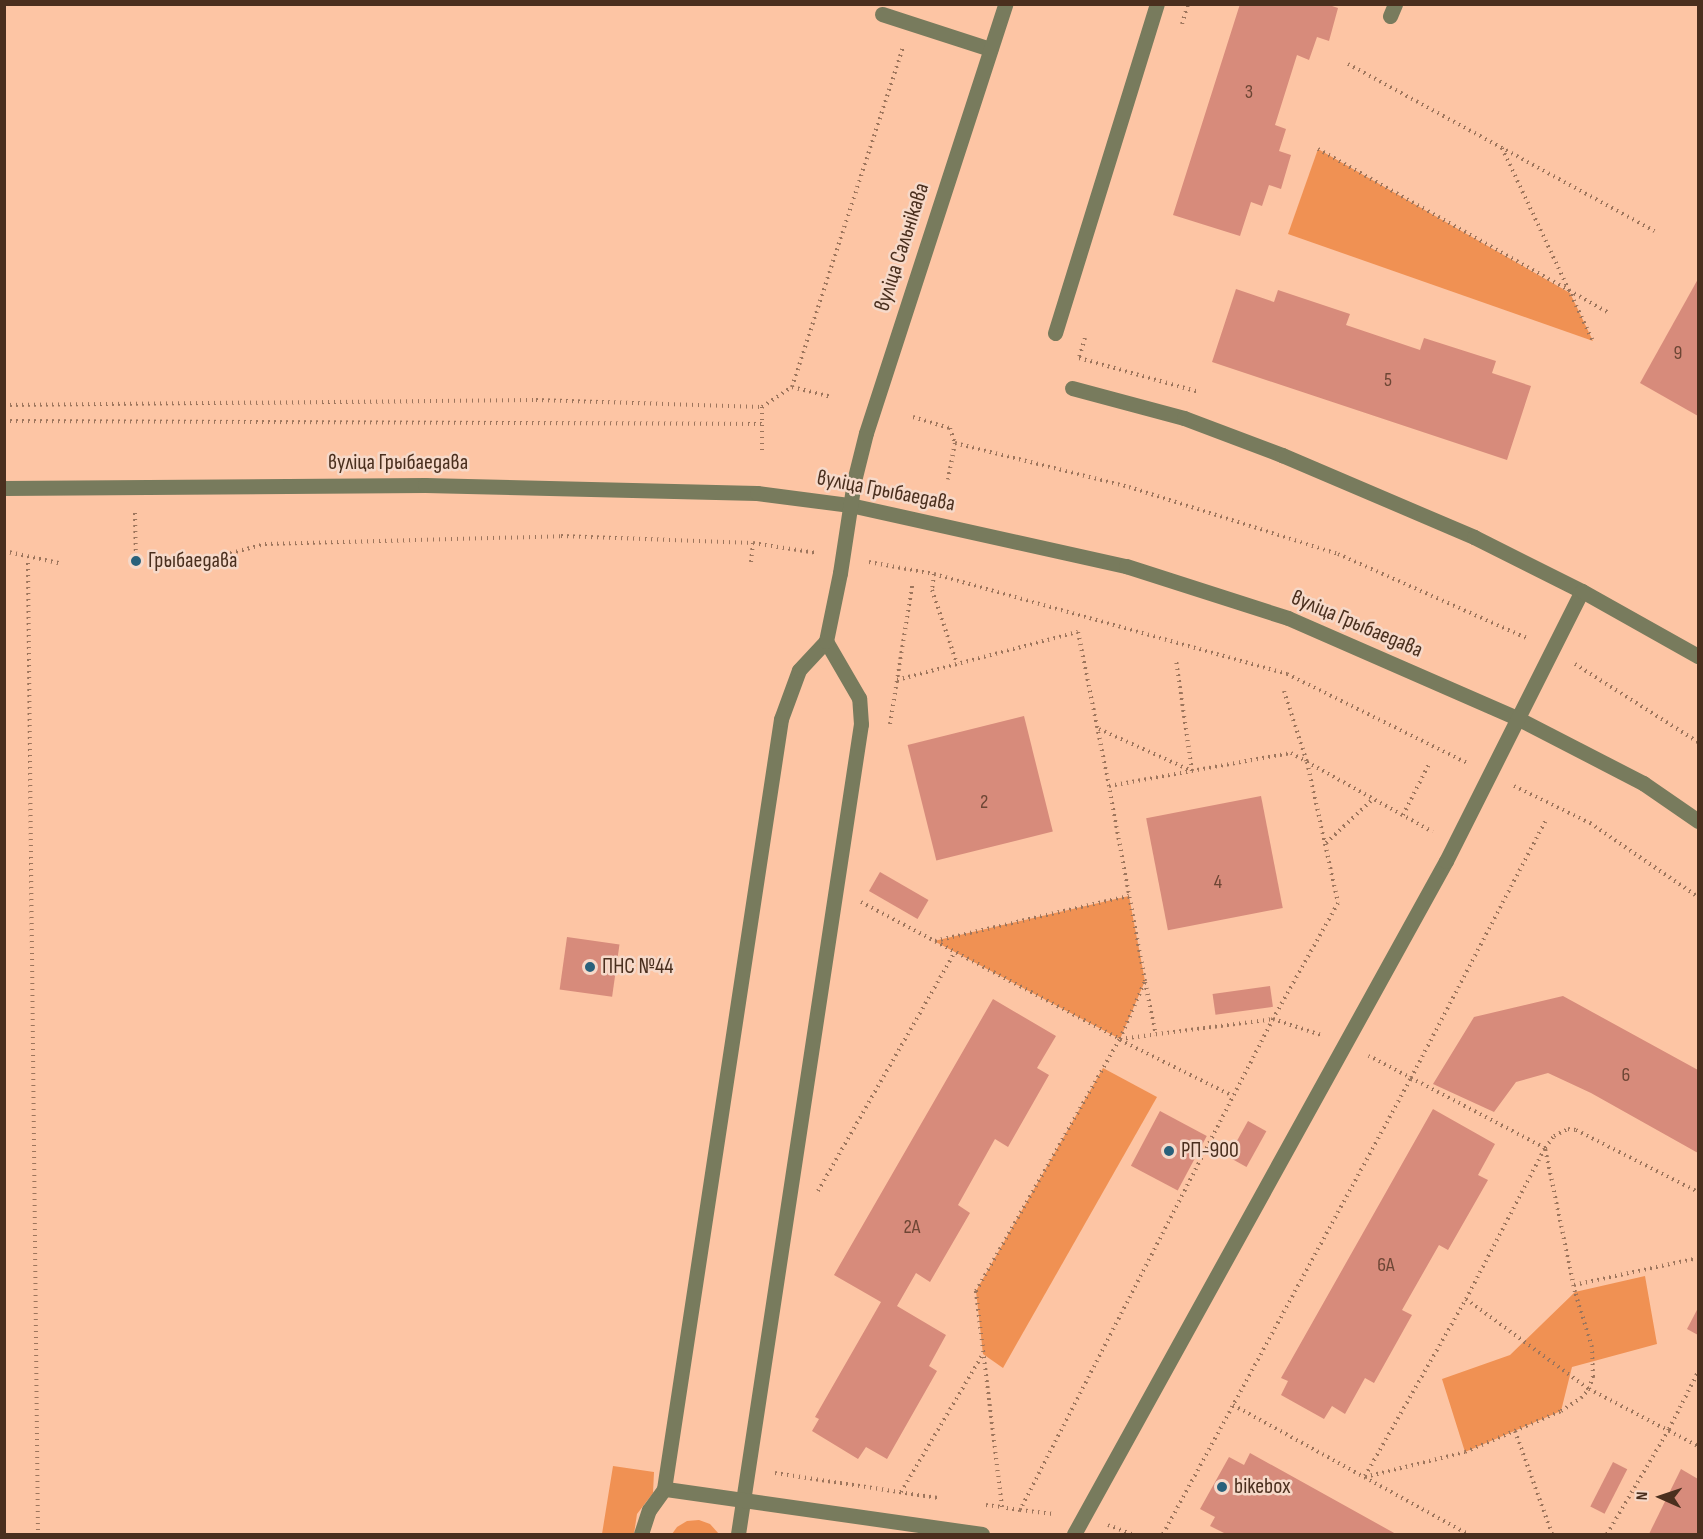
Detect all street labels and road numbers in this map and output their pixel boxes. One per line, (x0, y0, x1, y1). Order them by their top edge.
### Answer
street label: вуліца Сальнікава (869, 180, 935, 314)
street label: вуліца Грыбаедава (328, 450, 468, 476)
street label: вуліца Грыбаедава (815, 465, 957, 517)
street label: вуліца Грыбаедава (1287, 584, 1427, 664)

